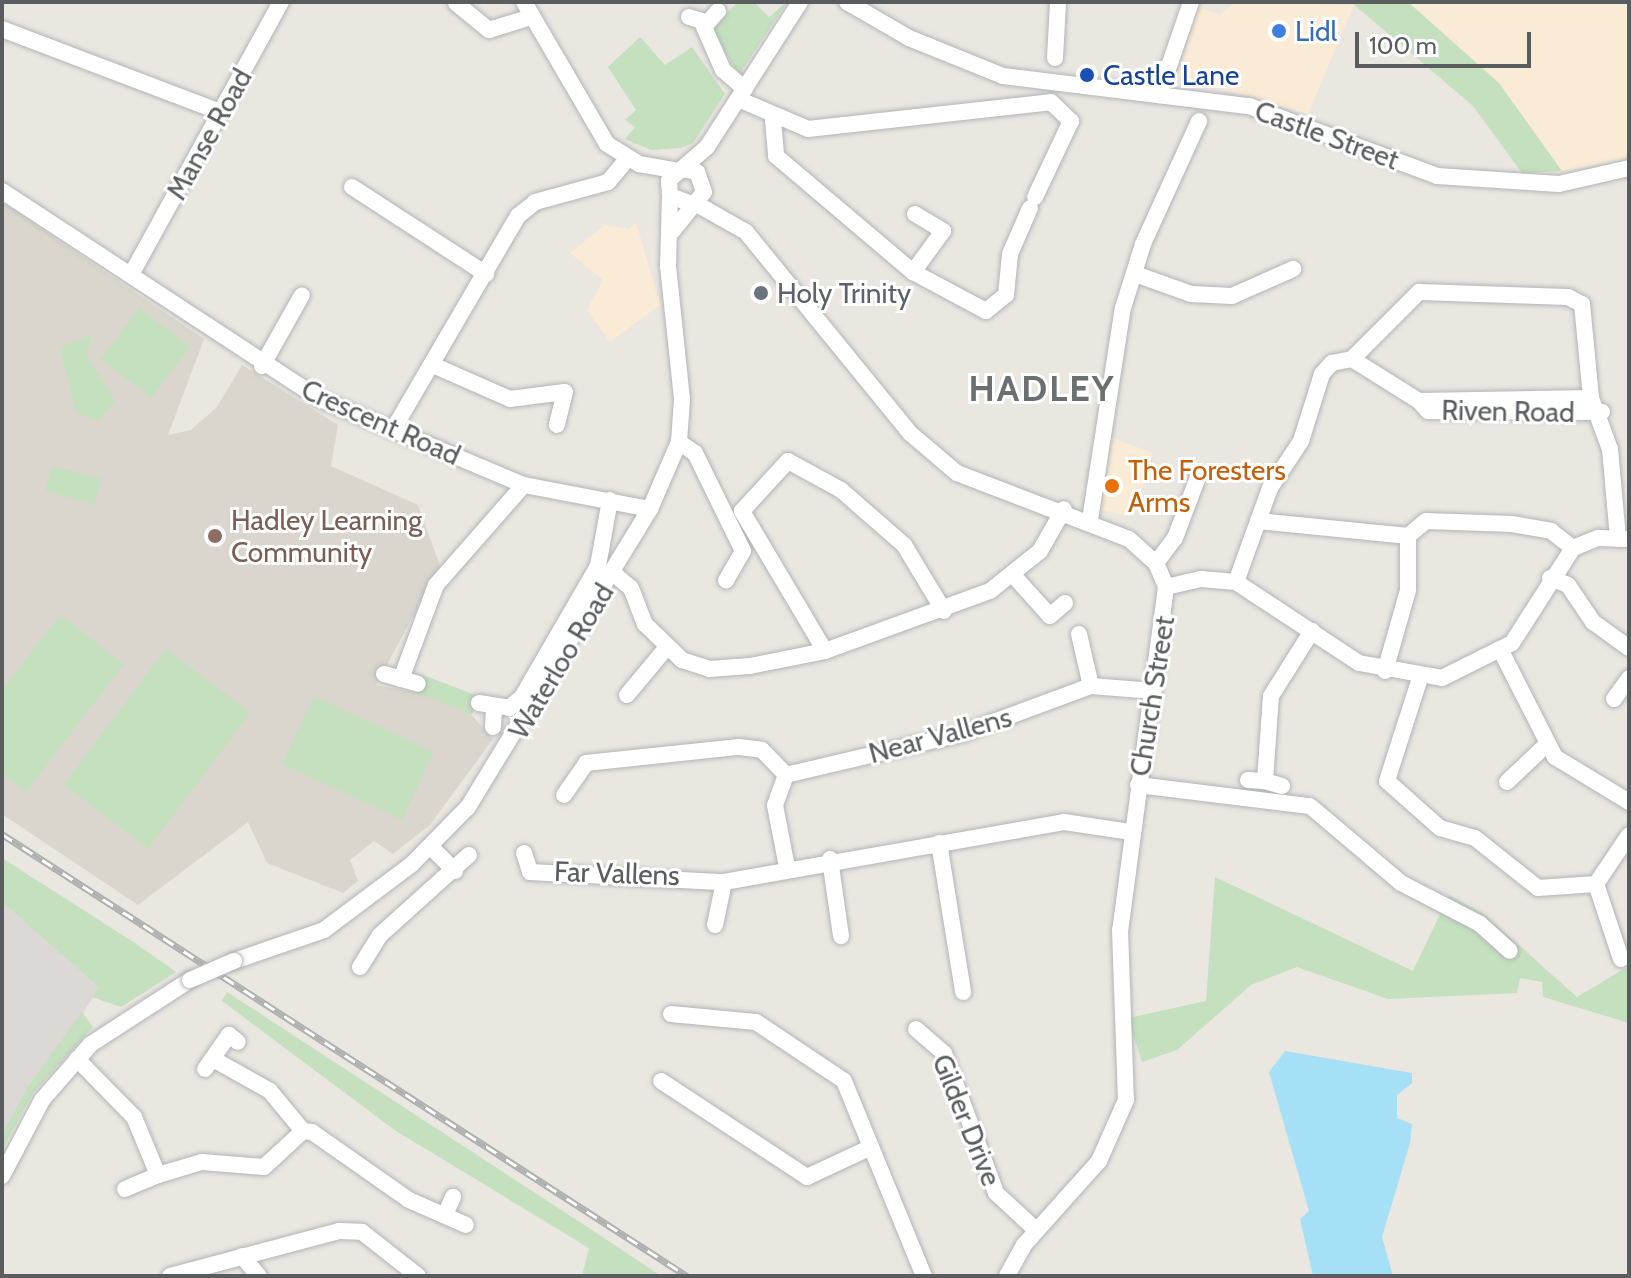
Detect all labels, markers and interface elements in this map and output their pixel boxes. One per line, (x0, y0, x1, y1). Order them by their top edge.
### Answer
place label: Lidl (1295, 14, 1337, 48)
scale bar (1359, 16, 1535, 66)
marker: Lidl (1270, 22, 1288, 40)
text: 100 m (1369, 31, 1437, 60)
place label: Castle Lane (1103, 58, 1239, 92)
street label: Manse Road (159, 63, 259, 205)
marker: Castle Lane (1078, 66, 1096, 84)
street label: Castle Street (1250, 93, 1404, 177)
place label: Holy Trinity (777, 276, 911, 310)
marker: Holy Trinity (752, 284, 770, 302)
district label: HADLEY (969, 367, 1115, 411)
street label: Crescent Road (296, 372, 466, 472)
street label: Riven Road (1441, 393, 1575, 429)
place label: The Foresters Arms (1128, 453, 1286, 519)
marker: The Foresters Arms (1103, 477, 1121, 495)
place label: Hadley Learning Community (231, 503, 422, 569)
marker: Hadley Learning Community (206, 527, 224, 545)
street label: Waterloo Road (501, 577, 621, 745)
street label: Church Street (1123, 614, 1181, 778)
street label: Near Vallens (865, 700, 1015, 770)
street label: Far Vallens (554, 854, 680, 892)
street label: Gilder Drive (925, 1049, 1009, 1191)

